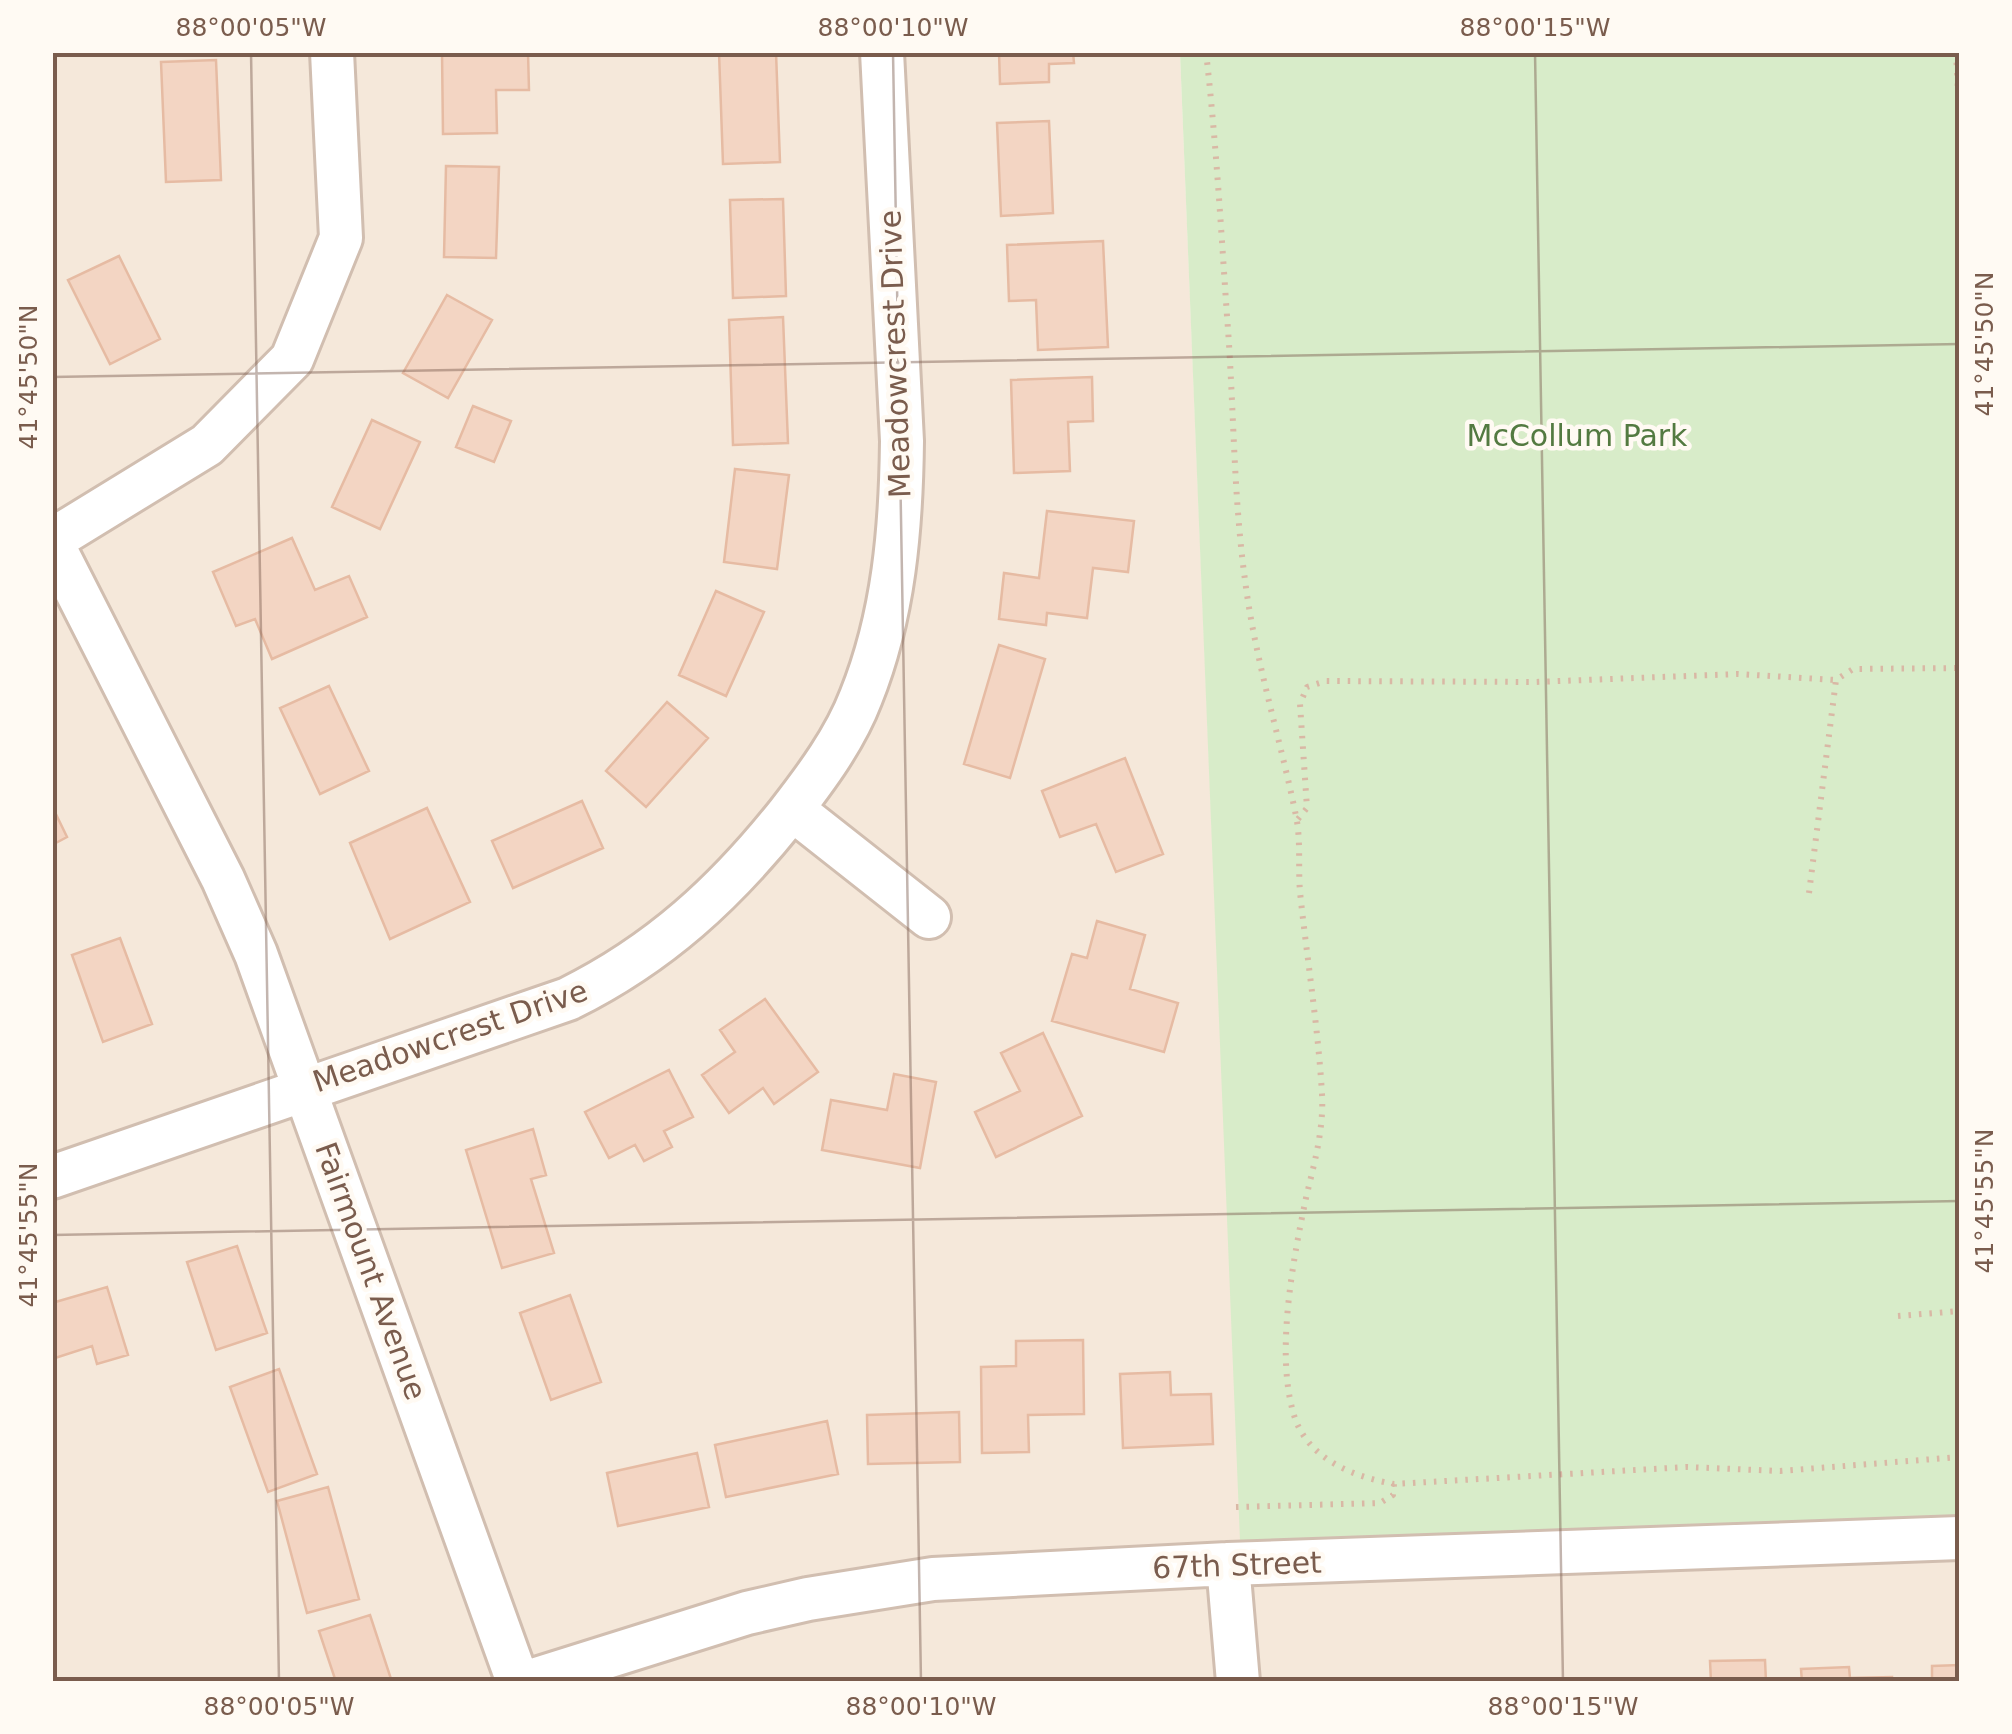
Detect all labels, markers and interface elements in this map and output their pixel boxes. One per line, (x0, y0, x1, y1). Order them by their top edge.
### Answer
text: 88°00'05"W (175, 13, 327, 42)
text: 88°00'10"W (817, 13, 969, 42)
text: 88°00'15"W (1459, 13, 1611, 42)
street label: Meadowcrest Drive (872, 209, 918, 499)
text: 41°45'50"N (1970, 271, 1999, 417)
text: 41°45'50"N (14, 304, 43, 450)
park label: McCollum Park (1467, 418, 1688, 453)
street label: Meadowcrest Drive (308, 973, 592, 1099)
text: 41°45'55"N (1970, 1128, 1999, 1274)
street label: Fairmount Avenue (308, 1137, 434, 1405)
text: 41°45'55"N (14, 1162, 43, 1308)
street label: 67th Street (1152, 1545, 1323, 1585)
text: 88°00'05"W (203, 1692, 355, 1721)
text: 88°00'10"W (845, 1692, 997, 1721)
text: 88°00'15"W (1487, 1692, 1639, 1721)

